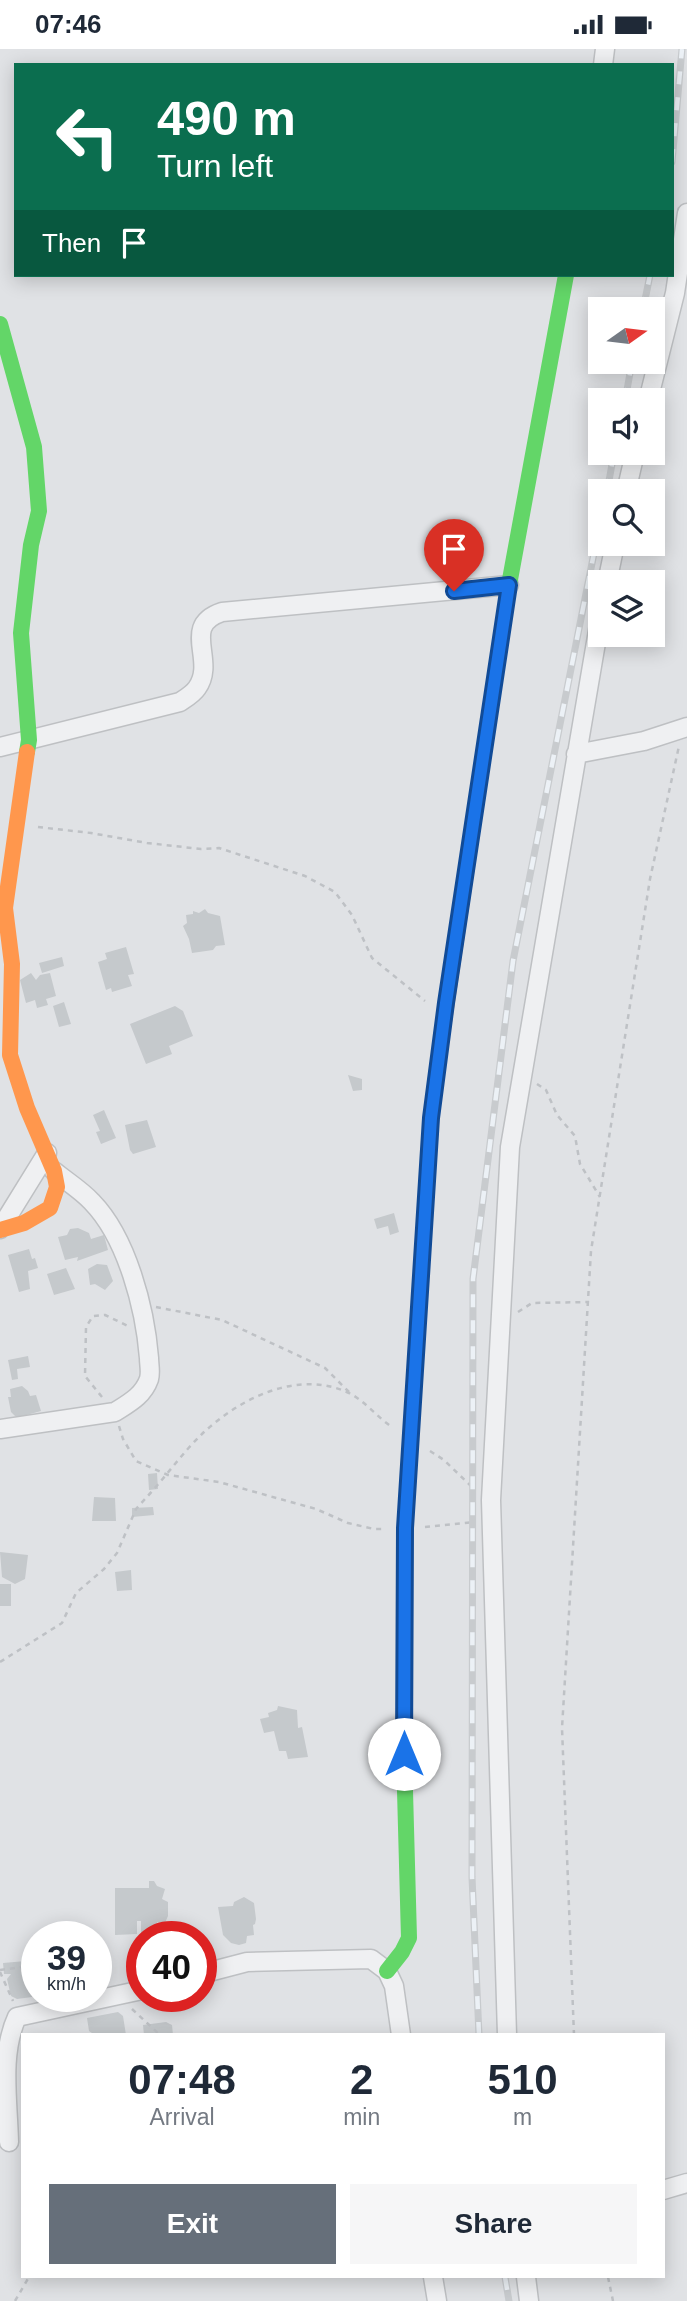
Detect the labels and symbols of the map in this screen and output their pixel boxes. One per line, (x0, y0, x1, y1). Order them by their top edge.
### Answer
north arrow (588, 297, 665, 375)
pin (424, 519, 484, 591)
position arrow (367, 1717, 441, 1791)
speed limit sign: 40 (126, 1921, 217, 2012)

